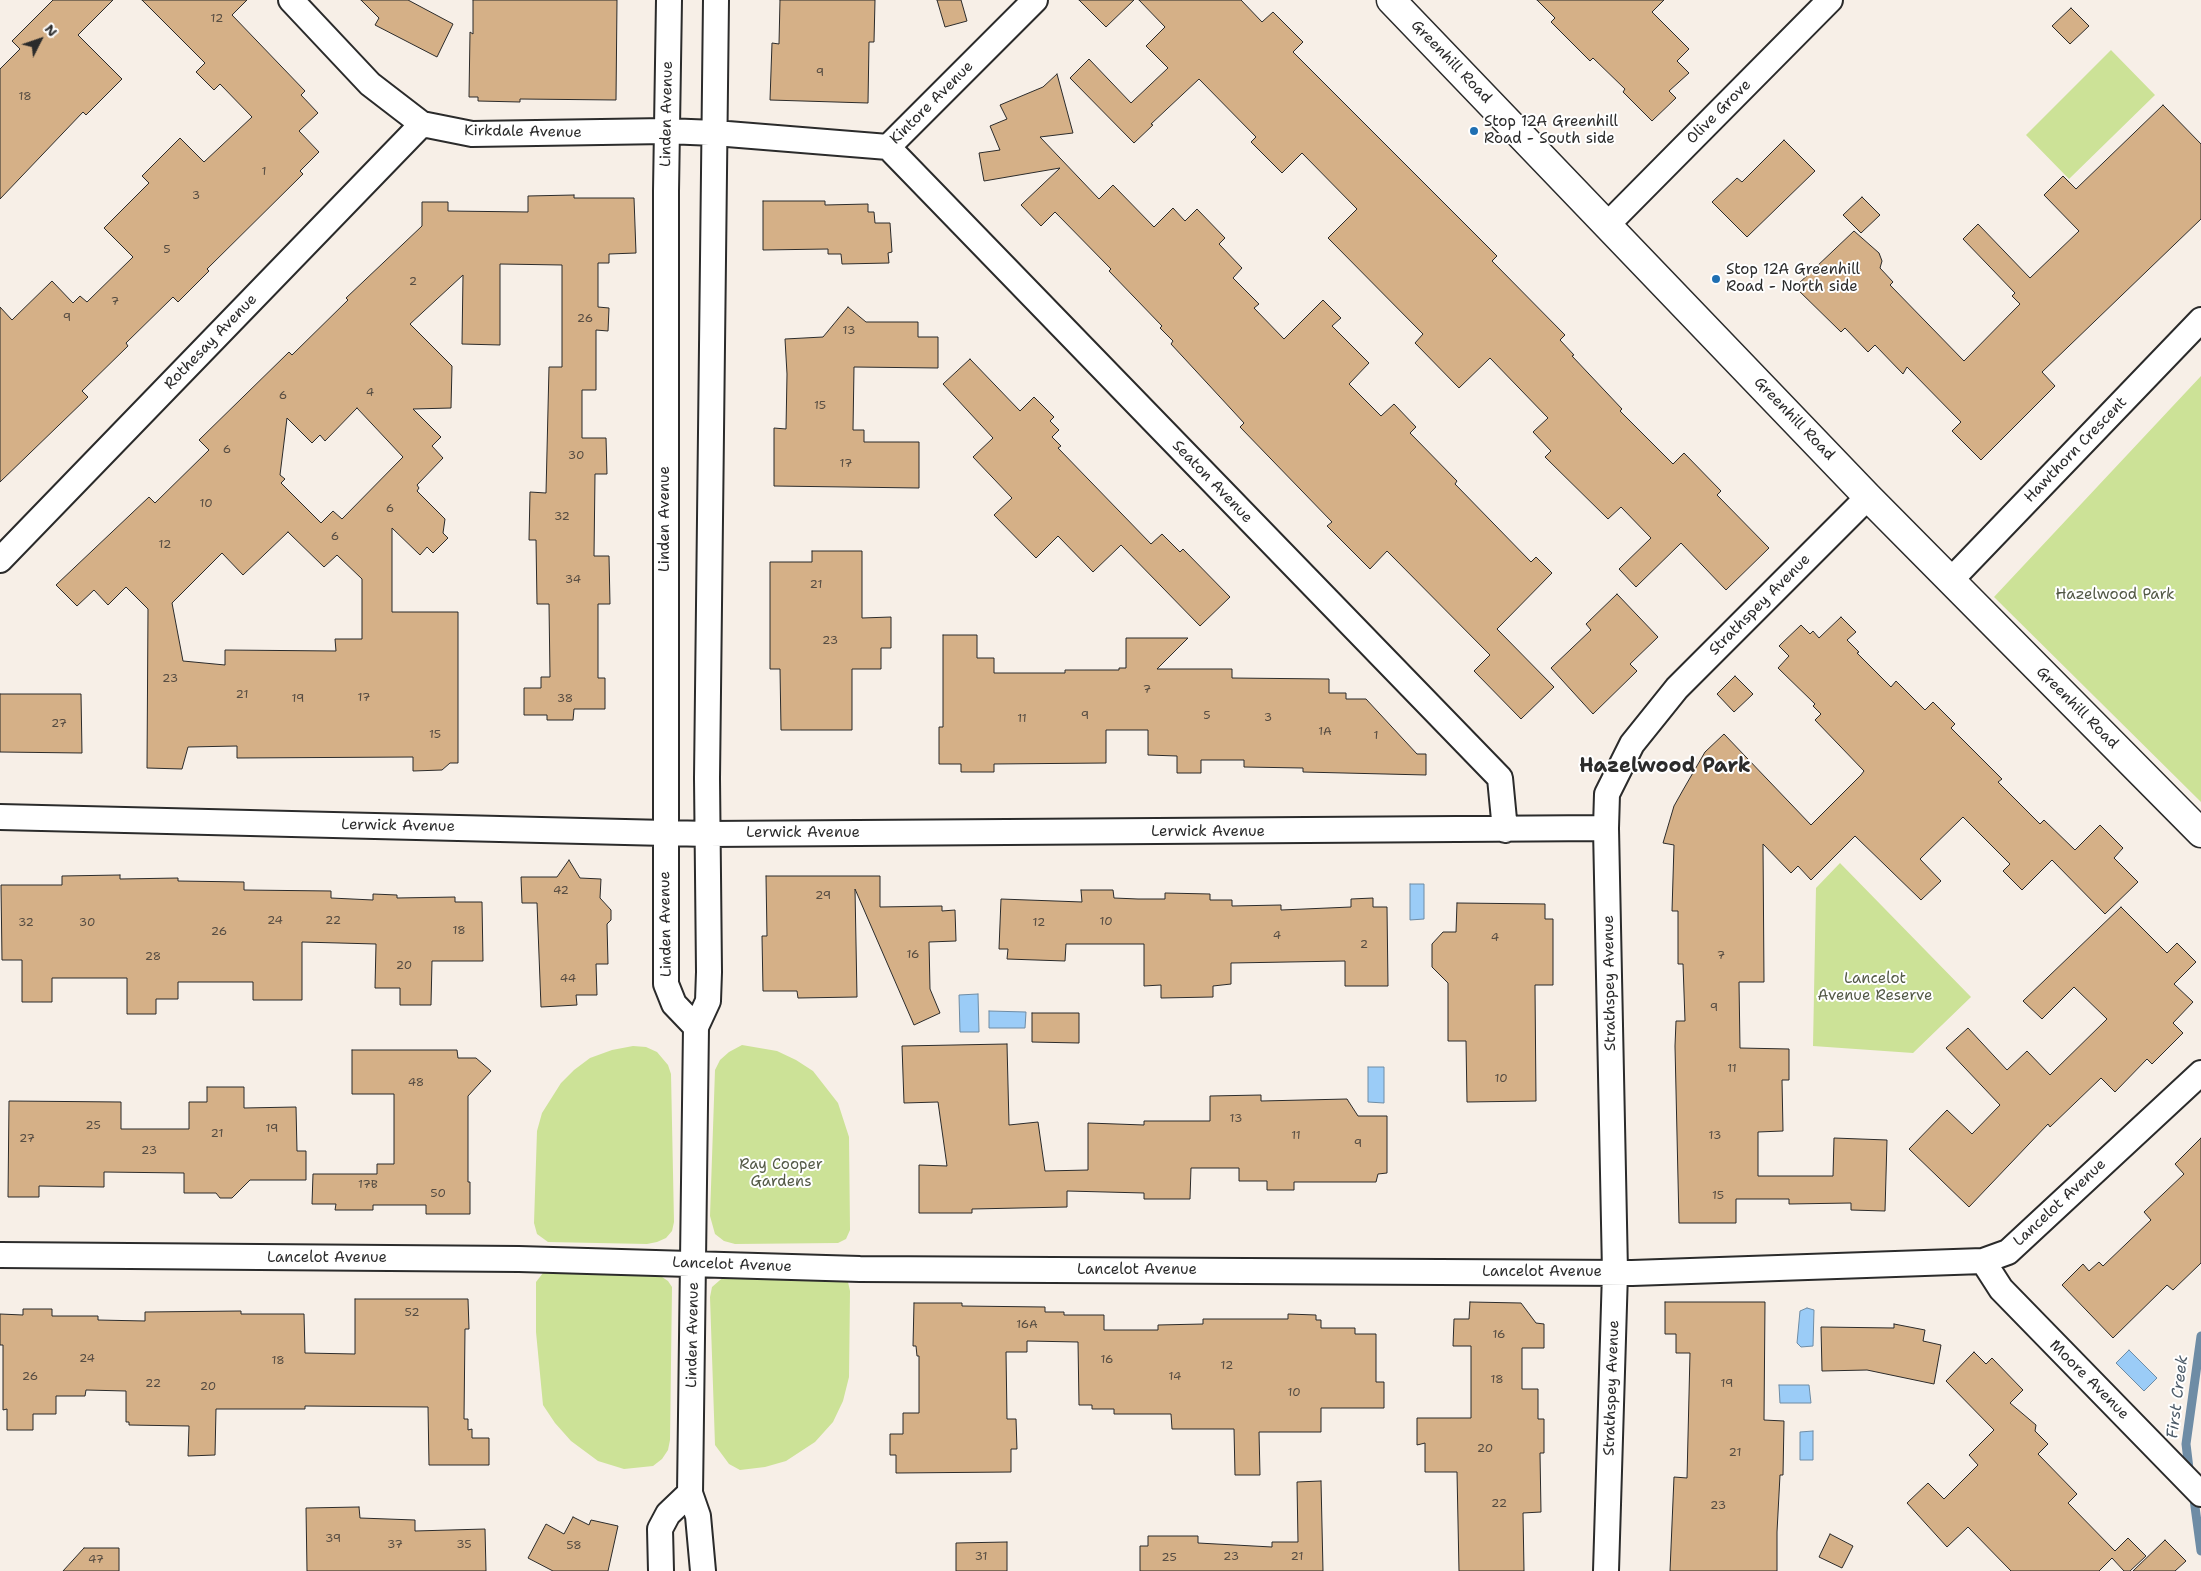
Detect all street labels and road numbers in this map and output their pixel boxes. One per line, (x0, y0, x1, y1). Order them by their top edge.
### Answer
street label: Greenhill Road (1407, 17, 1495, 107)
street label: Kintore Avenue (887, 58, 977, 148)
street label: Linden Avenue (657, 61, 677, 167)
street label: Olive Grove (1683, 76, 1755, 148)
street label: Kirkdale Avenue (464, 122, 582, 142)
street label: Rothesay Avenue (161, 291, 261, 393)
street label: Greenhill Road (1750, 374, 1838, 464)
street label: Hawthorn Crescent (2021, 394, 2131, 506)
street label: Seaton Avenue (1168, 437, 1256, 527)
street label: Linden Avenue (656, 466, 674, 572)
street label: Strathspey Avenue (1706, 551, 1814, 659)
street label: Greenhill Road (2032, 663, 2122, 753)
street label: Lerwick Avenue (341, 816, 455, 836)
street label: Lerwick Avenue (1151, 823, 1265, 841)
street label: Lerwick Avenue (746, 824, 860, 842)
street label: Linden Avenue (656, 871, 676, 977)
street label: Strathspey Avenue (1600, 915, 1620, 1051)
street label: Lancelot Avenue (2010, 1155, 2110, 1251)
street label: Lancelot Avenue (267, 1249, 387, 1267)
street label: Lancelot Avenue (672, 1254, 792, 1276)
street label: Lancelot Avenue (1077, 1261, 1197, 1279)
street label: Lancelot Avenue (1482, 1263, 1602, 1281)
street label: Linden Avenue (683, 1282, 703, 1388)
street label: Strathspey Avenue (1601, 1320, 1623, 1456)
street label: Moore Avenue (2045, 1336, 2133, 1424)

